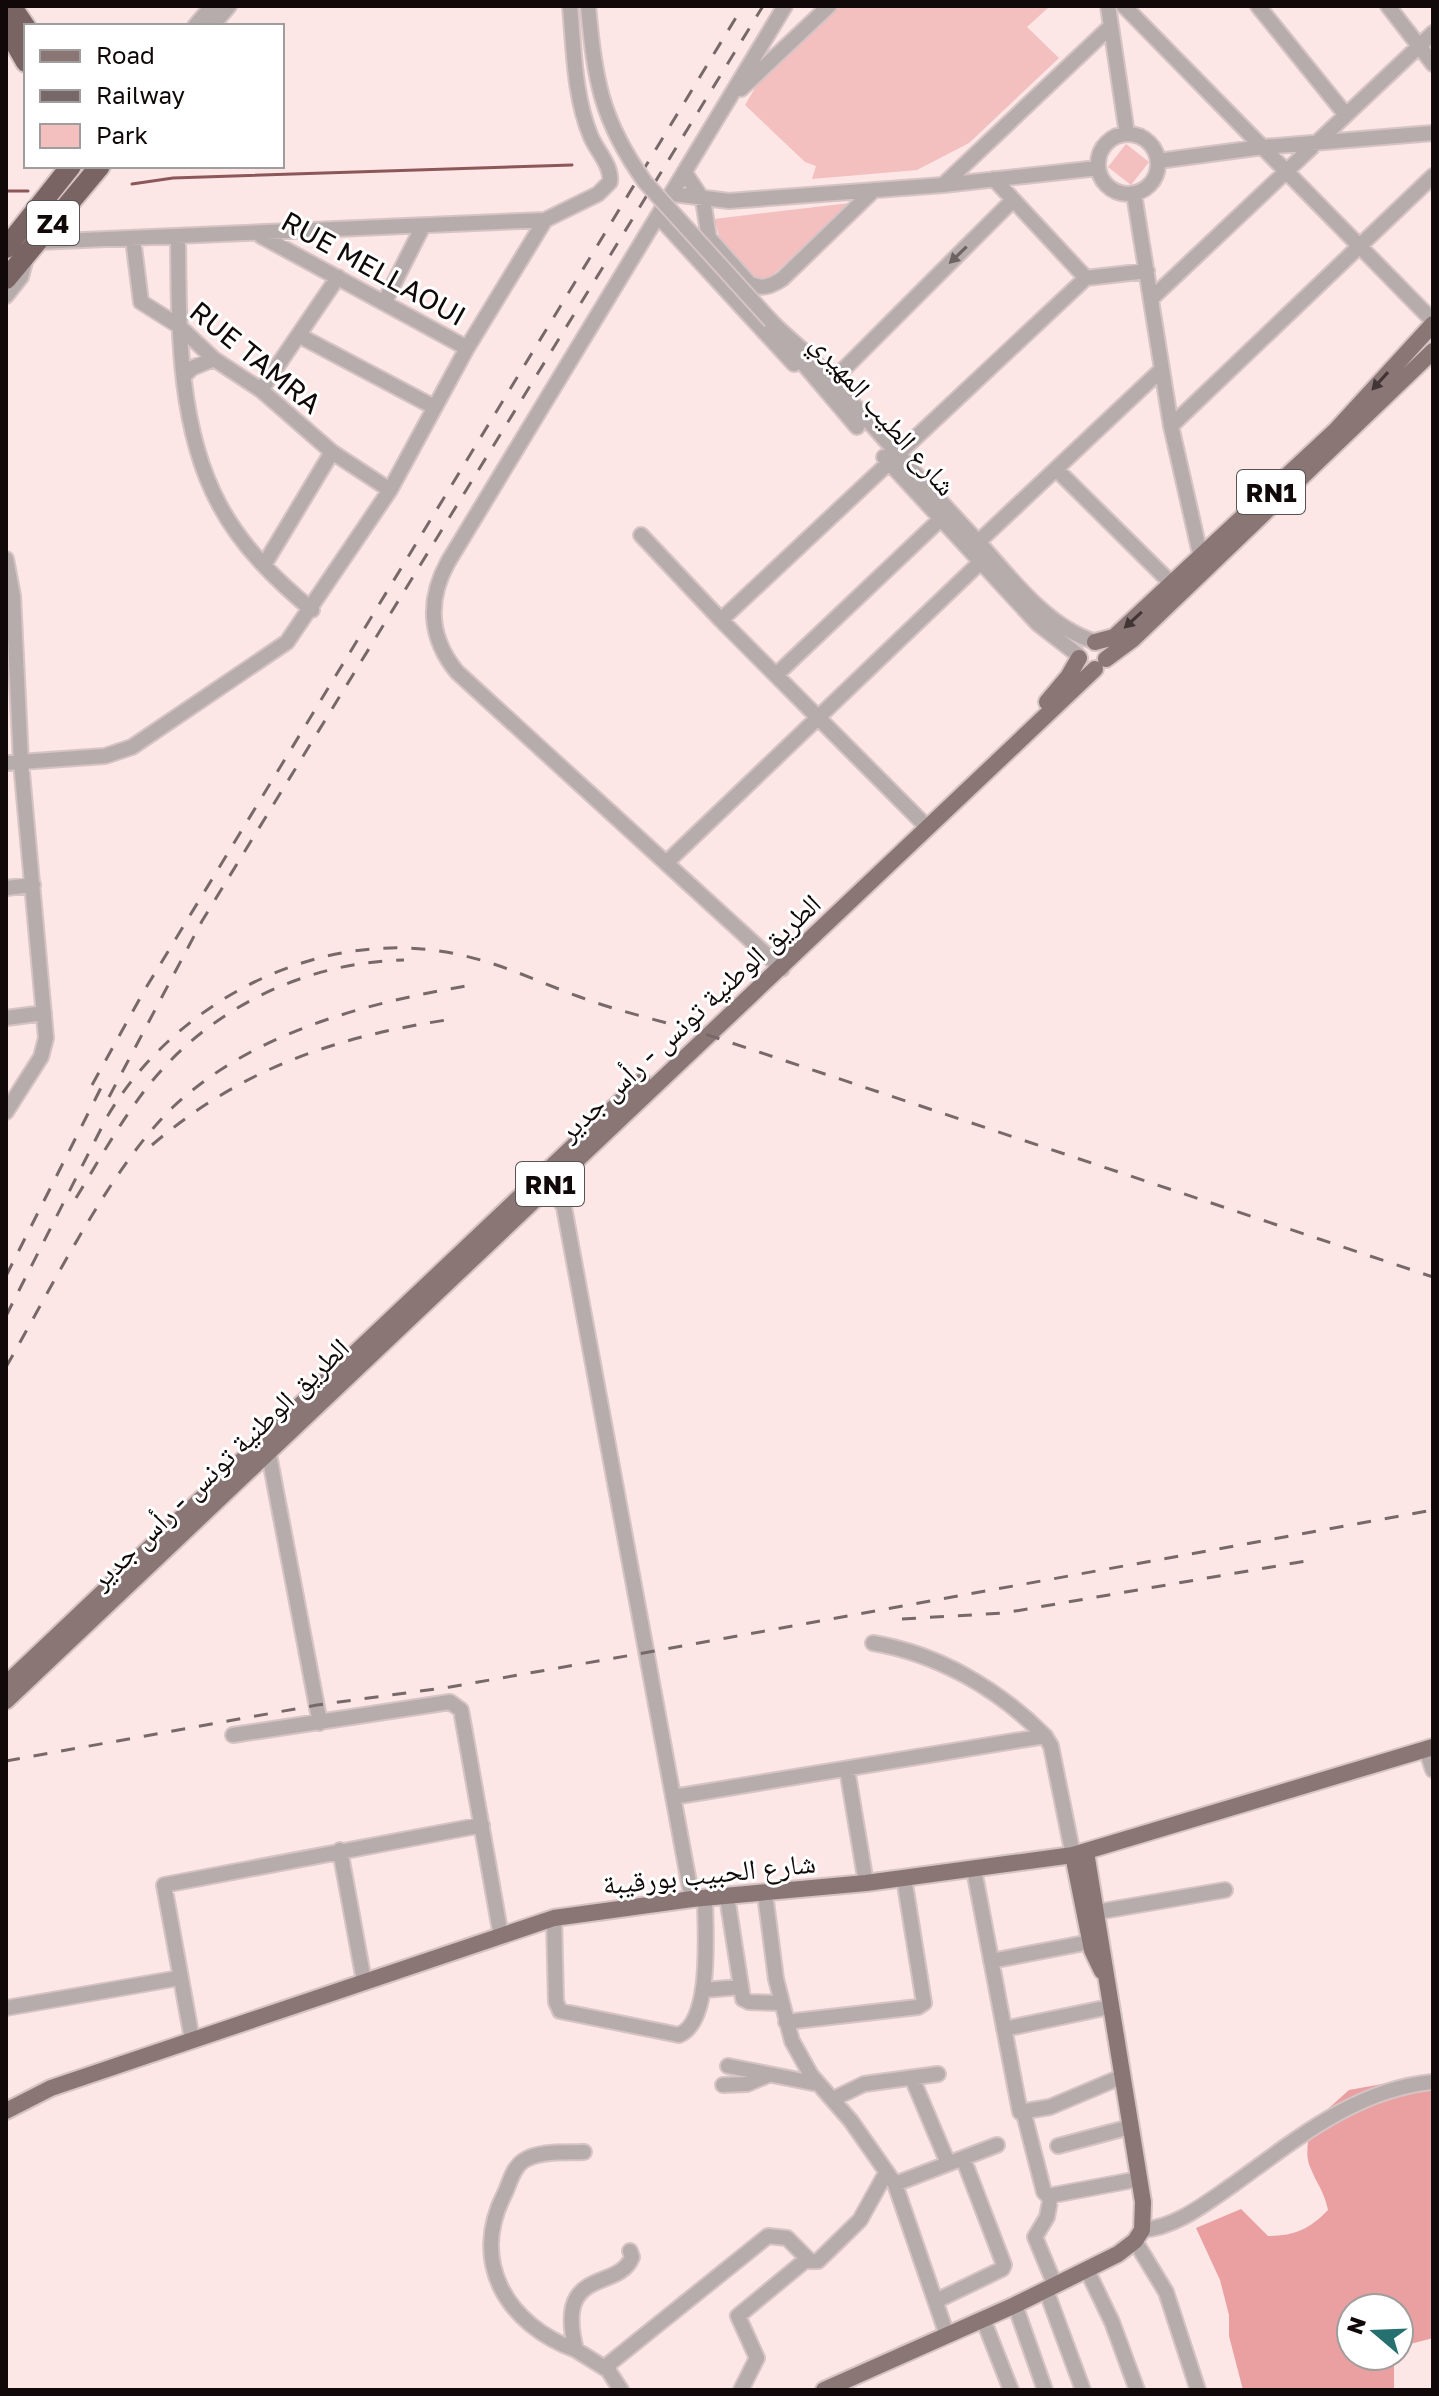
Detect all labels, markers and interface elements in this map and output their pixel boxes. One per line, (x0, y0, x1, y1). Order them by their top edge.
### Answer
legend (24, 24, 284, 168)
text: Road (96, 40, 155, 69)
text: Railway (96, 80, 185, 109)
text: Park (96, 120, 148, 149)
road number: Z4 (27, 201, 79, 245)
street label: RUE MELLAOUI (276, 204, 472, 332)
one-way arrow (949, 245, 968, 264)
street label: RUE TAMRA (184, 294, 328, 420)
street label: شارع الطيب المهيري (799, 326, 963, 506)
one-way arrow (1372, 372, 1390, 391)
road number: RN1 (1237, 470, 1305, 514)
one-way arrow (1123, 610, 1142, 628)
street label: الطريق الوطنية تونس - رأس جدير (550, 887, 828, 1149)
road number: RN1 (516, 1162, 584, 1206)
street label: الطريق الوطنية تونس - رأس جدير (82, 1331, 356, 1597)
street label: شارع الحبيب بورقيبة (601, 1845, 817, 1903)
north arrow (1335, 2292, 1415, 2372)
text: N (1340, 2313, 1371, 2338)

